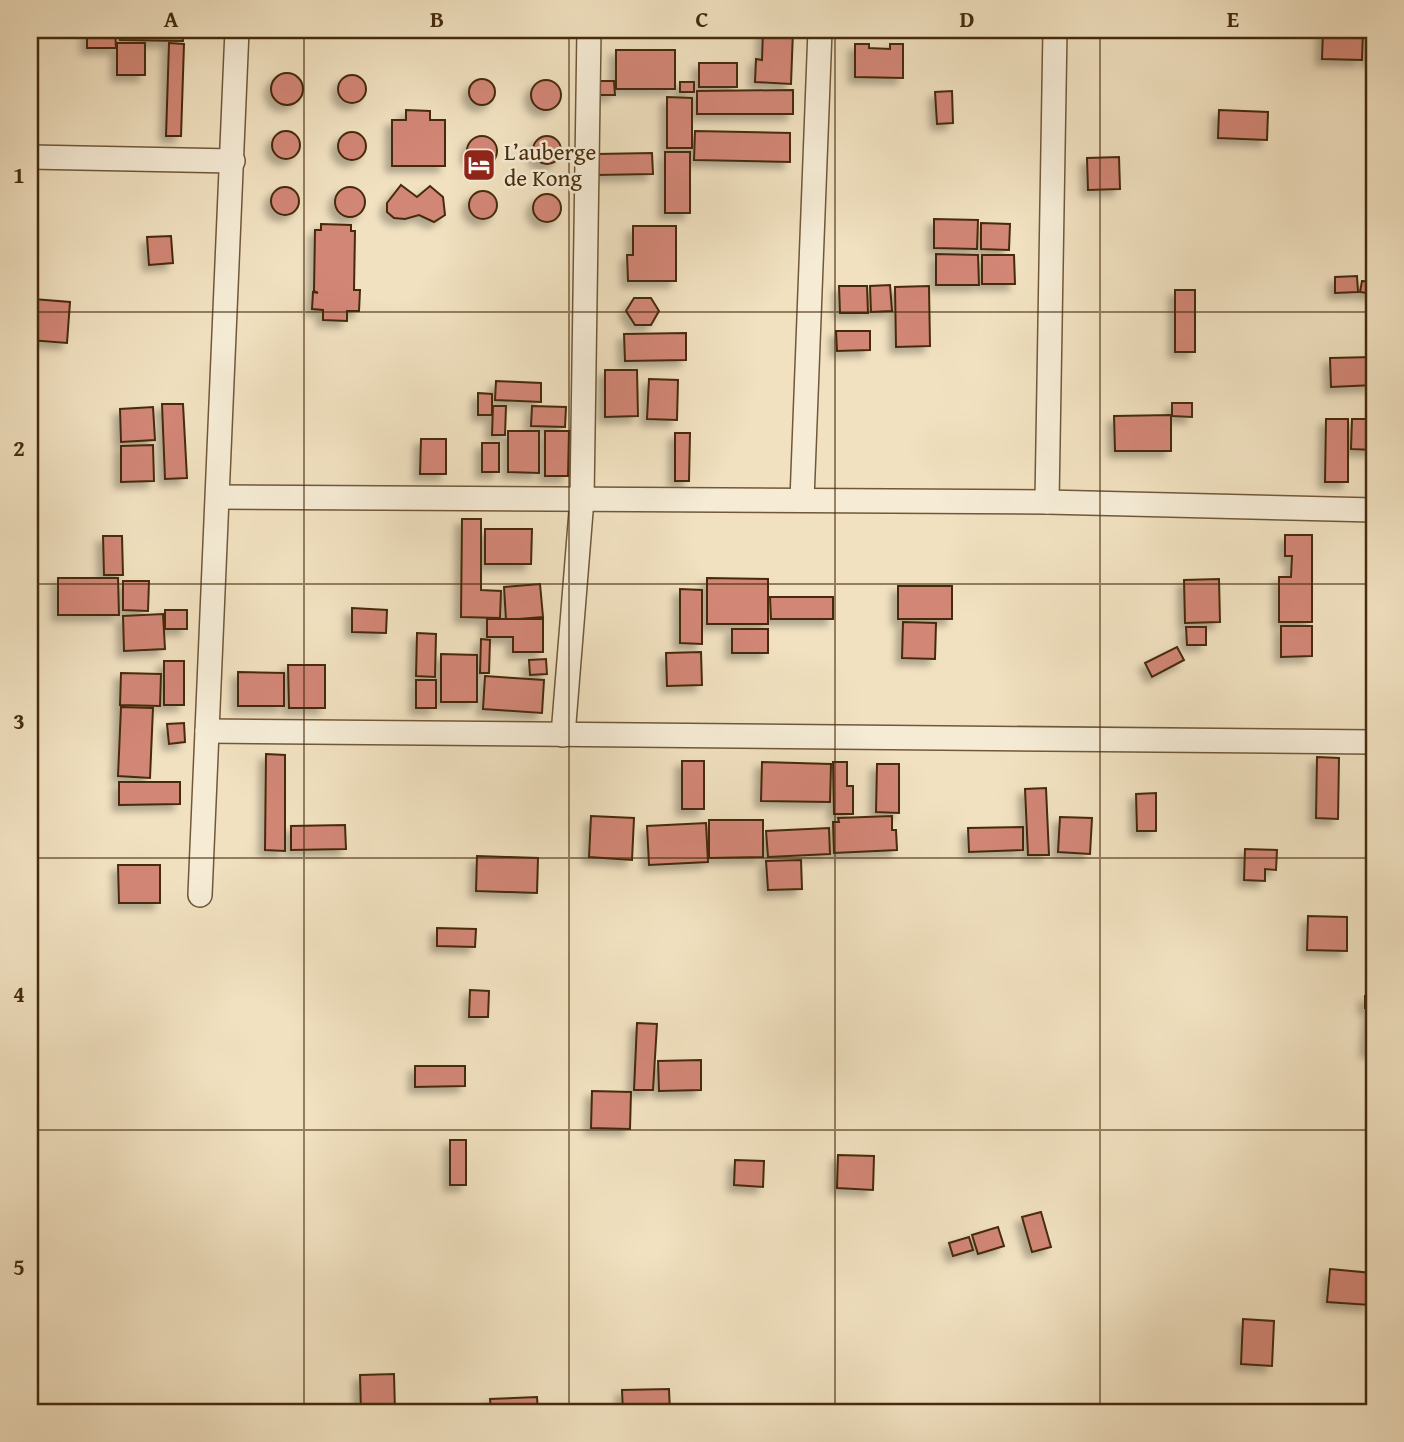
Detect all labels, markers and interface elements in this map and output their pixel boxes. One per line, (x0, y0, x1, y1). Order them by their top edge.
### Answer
text: A (164, 2, 179, 35)
text: B (430, 2, 444, 35)
text: C (695, 2, 709, 35)
text: D (960, 2, 975, 35)
text: E (1227, 2, 1239, 35)
place label: L’auberge de Kong (504, 135, 596, 194)
hotel icon: L’auberge de Kong (460, 146, 498, 184)
text: 1 (13, 158, 25, 191)
text: 2 (13, 431, 25, 464)
text: 3 (13, 704, 25, 737)
text: 4 (13, 977, 25, 1010)
text: 5 (13, 1250, 25, 1283)

